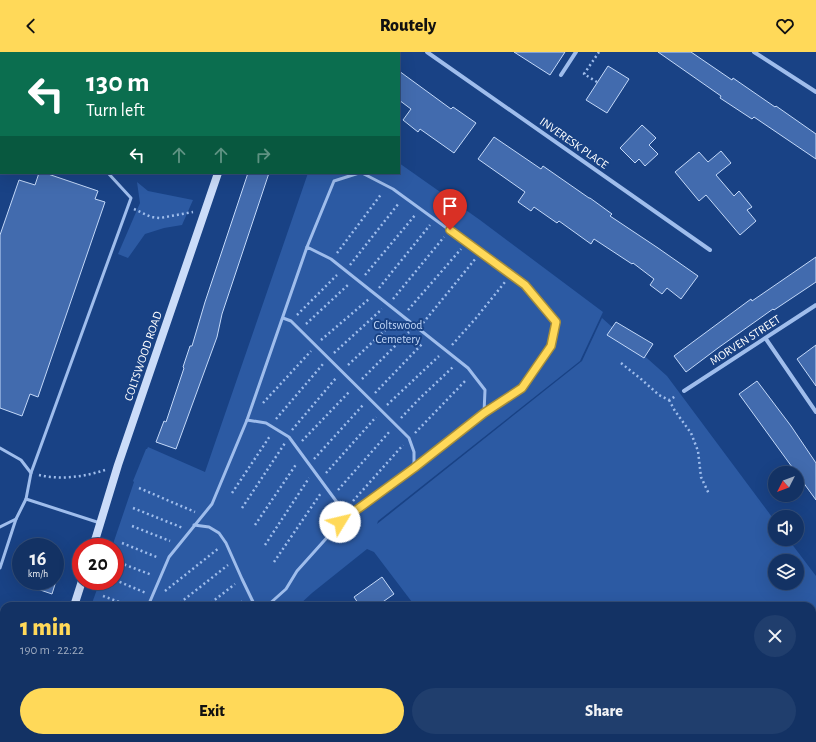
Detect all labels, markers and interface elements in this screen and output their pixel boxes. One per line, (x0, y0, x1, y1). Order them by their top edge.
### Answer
icon: back (20, 15, 42, 37)
icon: heart (774, 15, 796, 37)
text: Routely (380, 17, 436, 35)
icon: left (20, 68, 72, 120)
text: 130 m (86, 69, 150, 97)
text: Turn left (86, 102, 145, 120)
street label: INVERESK PLACE (538, 115, 611, 171)
icon: left (126, 144, 148, 166)
icon: ahead (168, 144, 190, 166)
icon: ahead (210, 144, 232, 166)
icon: right (252, 144, 274, 166)
pin (433, 189, 467, 230)
icon: arrive (439, 195, 461, 217)
street label: COLTSWOOD ROAD (122, 309, 164, 402)
street label: MORVEN STREET (707, 313, 783, 367)
park label: Coltswood Cemetery (373, 319, 423, 346)
north arrow (768, 466, 804, 502)
map controls (768, 466, 804, 590)
position arrow (319, 501, 361, 543)
button: sound (768, 510, 804, 546)
speed limit sign: 20 (72, 538, 124, 590)
text: 16 (30, 549, 46, 569)
button: layers (768, 554, 804, 590)
text: km/h (28, 569, 48, 579)
button: close (754, 615, 796, 657)
text: 1 min (20, 616, 71, 640)
text: 190 m · 22:22 (20, 644, 84, 657)
button: Exit (20, 688, 404, 734)
button: Share (412, 688, 796, 734)

